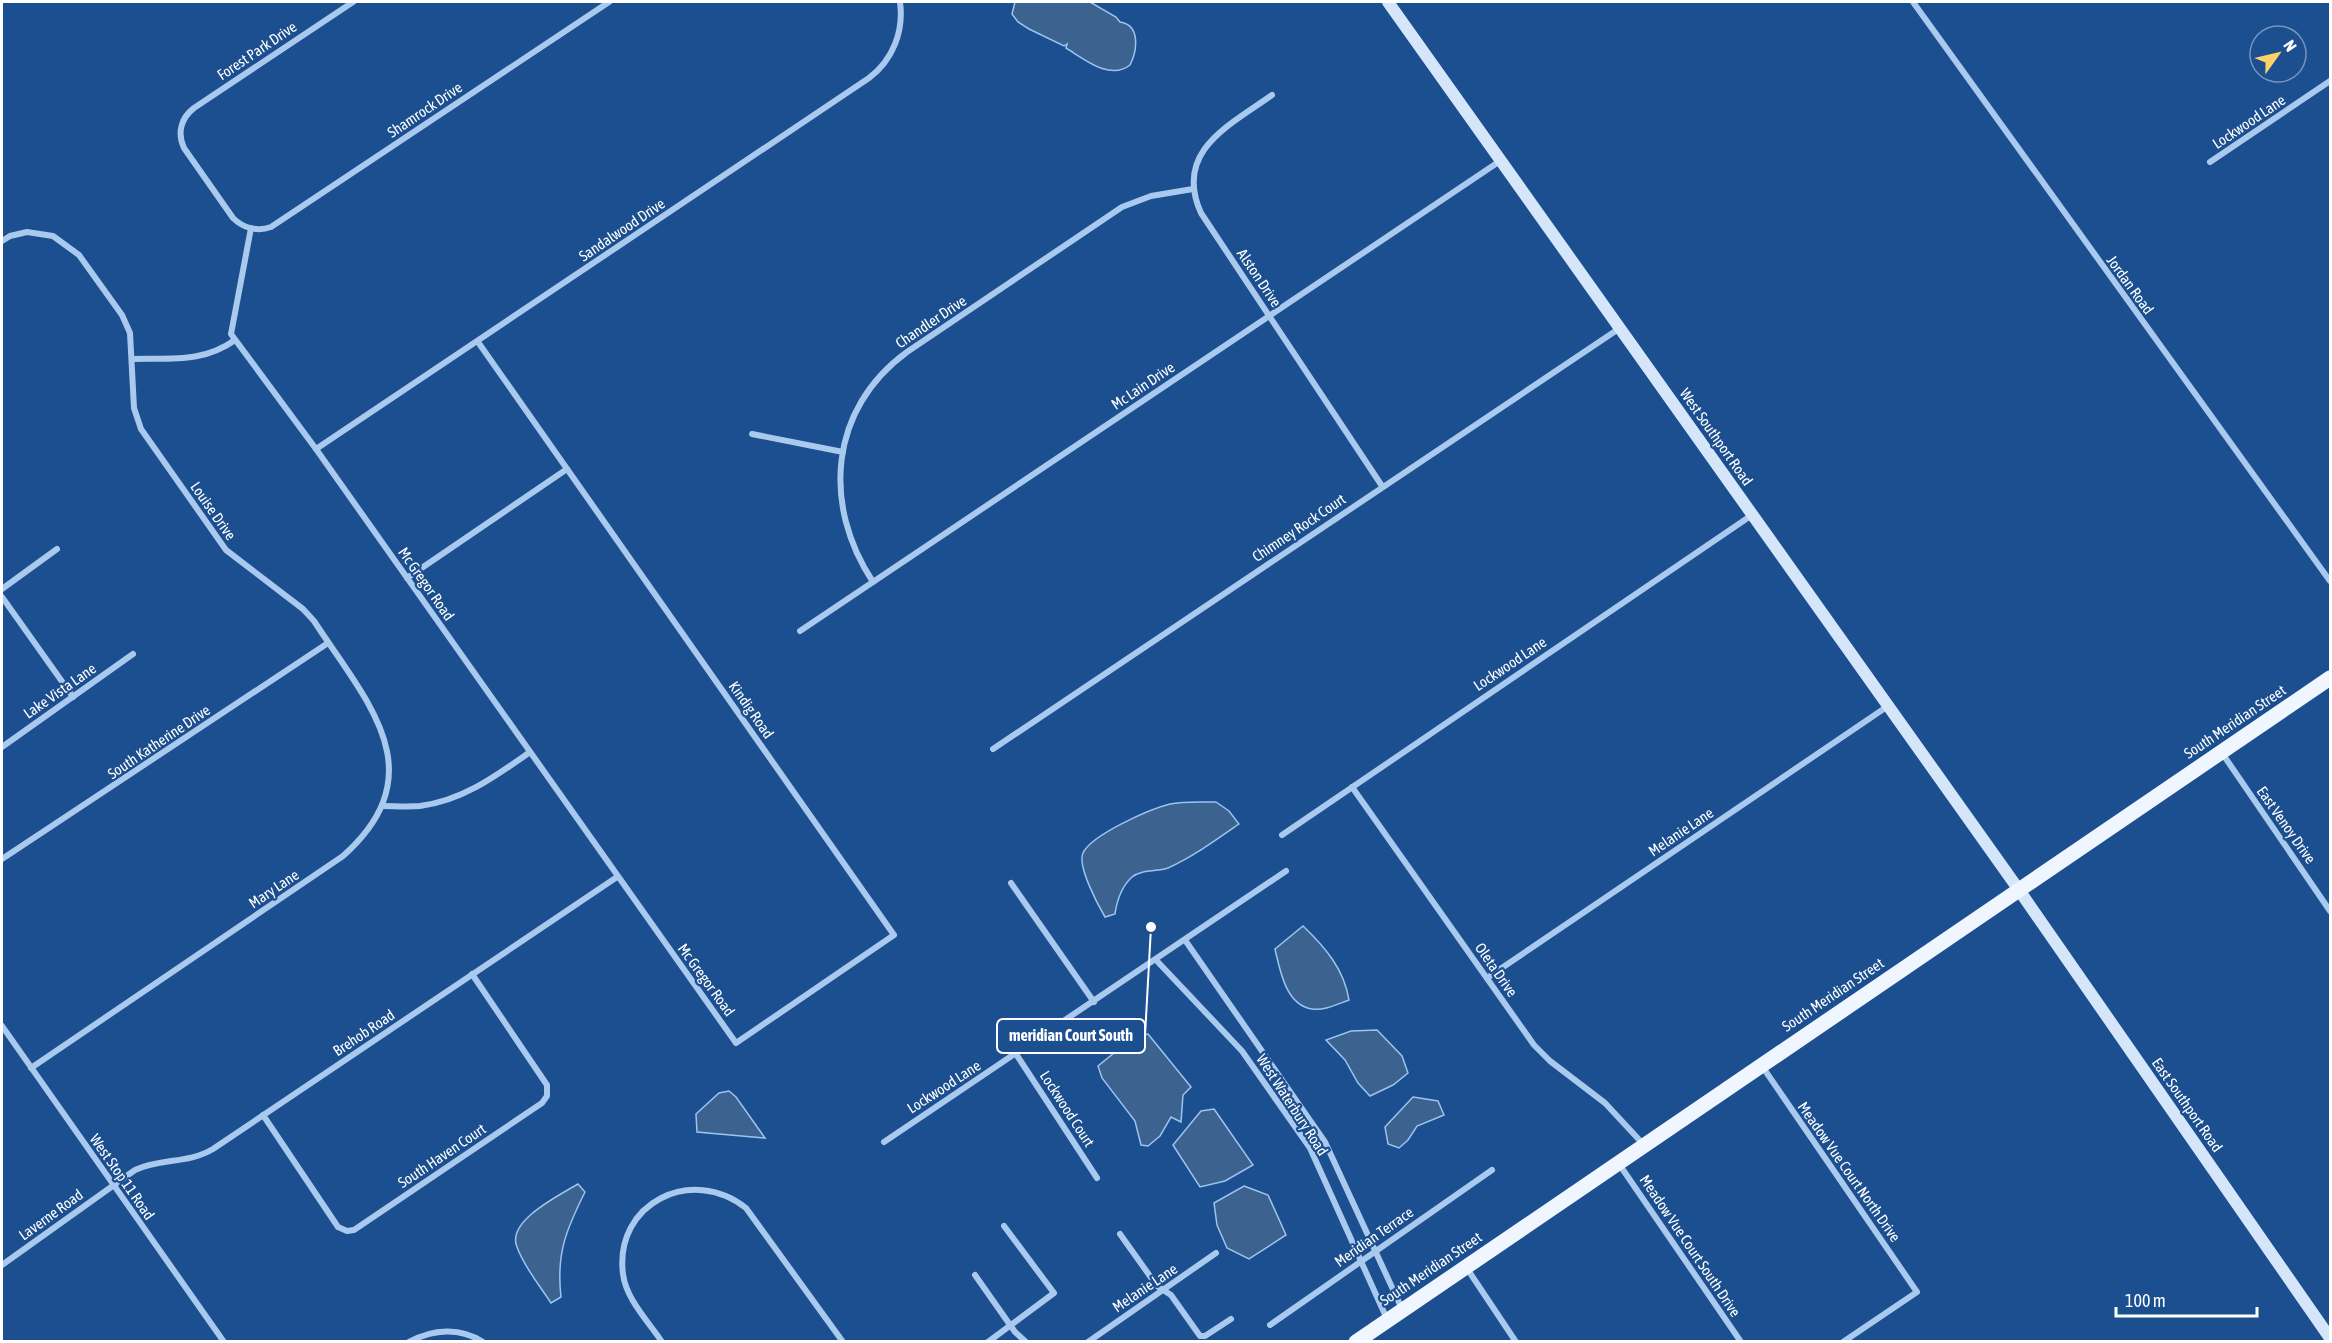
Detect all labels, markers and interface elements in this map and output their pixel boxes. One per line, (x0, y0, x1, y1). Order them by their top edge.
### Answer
street label: Forest Park Drive (214, 18, 300, 83)
north arrow (2248, 24, 2308, 84)
text: N (2280, 37, 2301, 55)
street label: Shamrock Drive (384, 78, 465, 141)
street label: Lockwood Lane (2209, 91, 2288, 152)
street label: Sandalwood Drive (576, 195, 668, 264)
street label: Alston Drive (1234, 245, 1285, 310)
street label: Jordan Road (2103, 252, 2157, 317)
street label: Chandler Drive (892, 292, 969, 351)
street label: Mc Lain Drive (1108, 358, 1178, 413)
street label: West Southport Road (1677, 385, 1756, 489)
street label: Louise Drive (187, 478, 240, 543)
street label: Chimney Rock Court (1249, 490, 1349, 565)
street label: Mc Gregor Road (395, 544, 458, 623)
street label: Lockwood Lane (1470, 633, 1549, 694)
street label: Lake Vista Lane (20, 659, 99, 722)
street label: Kindig Road (726, 678, 777, 742)
street label: South Meridian Street (2181, 681, 2289, 762)
street label: South Katherine Drive (104, 701, 213, 782)
street label: East Venoy Drive (2254, 783, 2319, 867)
street label: Melanie Lane (1645, 804, 1716, 859)
street label: Mary Lane (246, 866, 302, 911)
street label: Oleta Drive (1472, 939, 1521, 1000)
street label: Mc Gregor Road (675, 940, 738, 1019)
street label: South Meridian Street (1779, 954, 1887, 1035)
street label: Brehob Road (330, 1006, 398, 1059)
callout: meridian Court South (997, 1019, 1145, 1053)
text: meridian Court South (1009, 1026, 1133, 1044)
street label: West Waterbury Road (1253, 1051, 1332, 1159)
street label: East Southport Road (2149, 1055, 2226, 1155)
street label: Lockwood Lane (904, 1056, 984, 1117)
street label: Lockwood Court (1037, 1068, 1098, 1150)
street label: Meadow Vue Court North Drive (1795, 1099, 1904, 1245)
street label: South Haven Court (395, 1120, 489, 1191)
street label: West Stop 11 Road (87, 1131, 158, 1223)
street label: Meadow Vue Court South Drive (1637, 1172, 1744, 1320)
street label: Laverne Road (15, 1186, 86, 1243)
street label: Meridian Terrace (1331, 1203, 1416, 1270)
street label: South Meridian Street (1377, 1228, 1485, 1309)
street label: Melanie Lane (1109, 1260, 1180, 1315)
scale bar (2116, 1280, 2257, 1318)
text: 100 m (2125, 1290, 2166, 1311)

